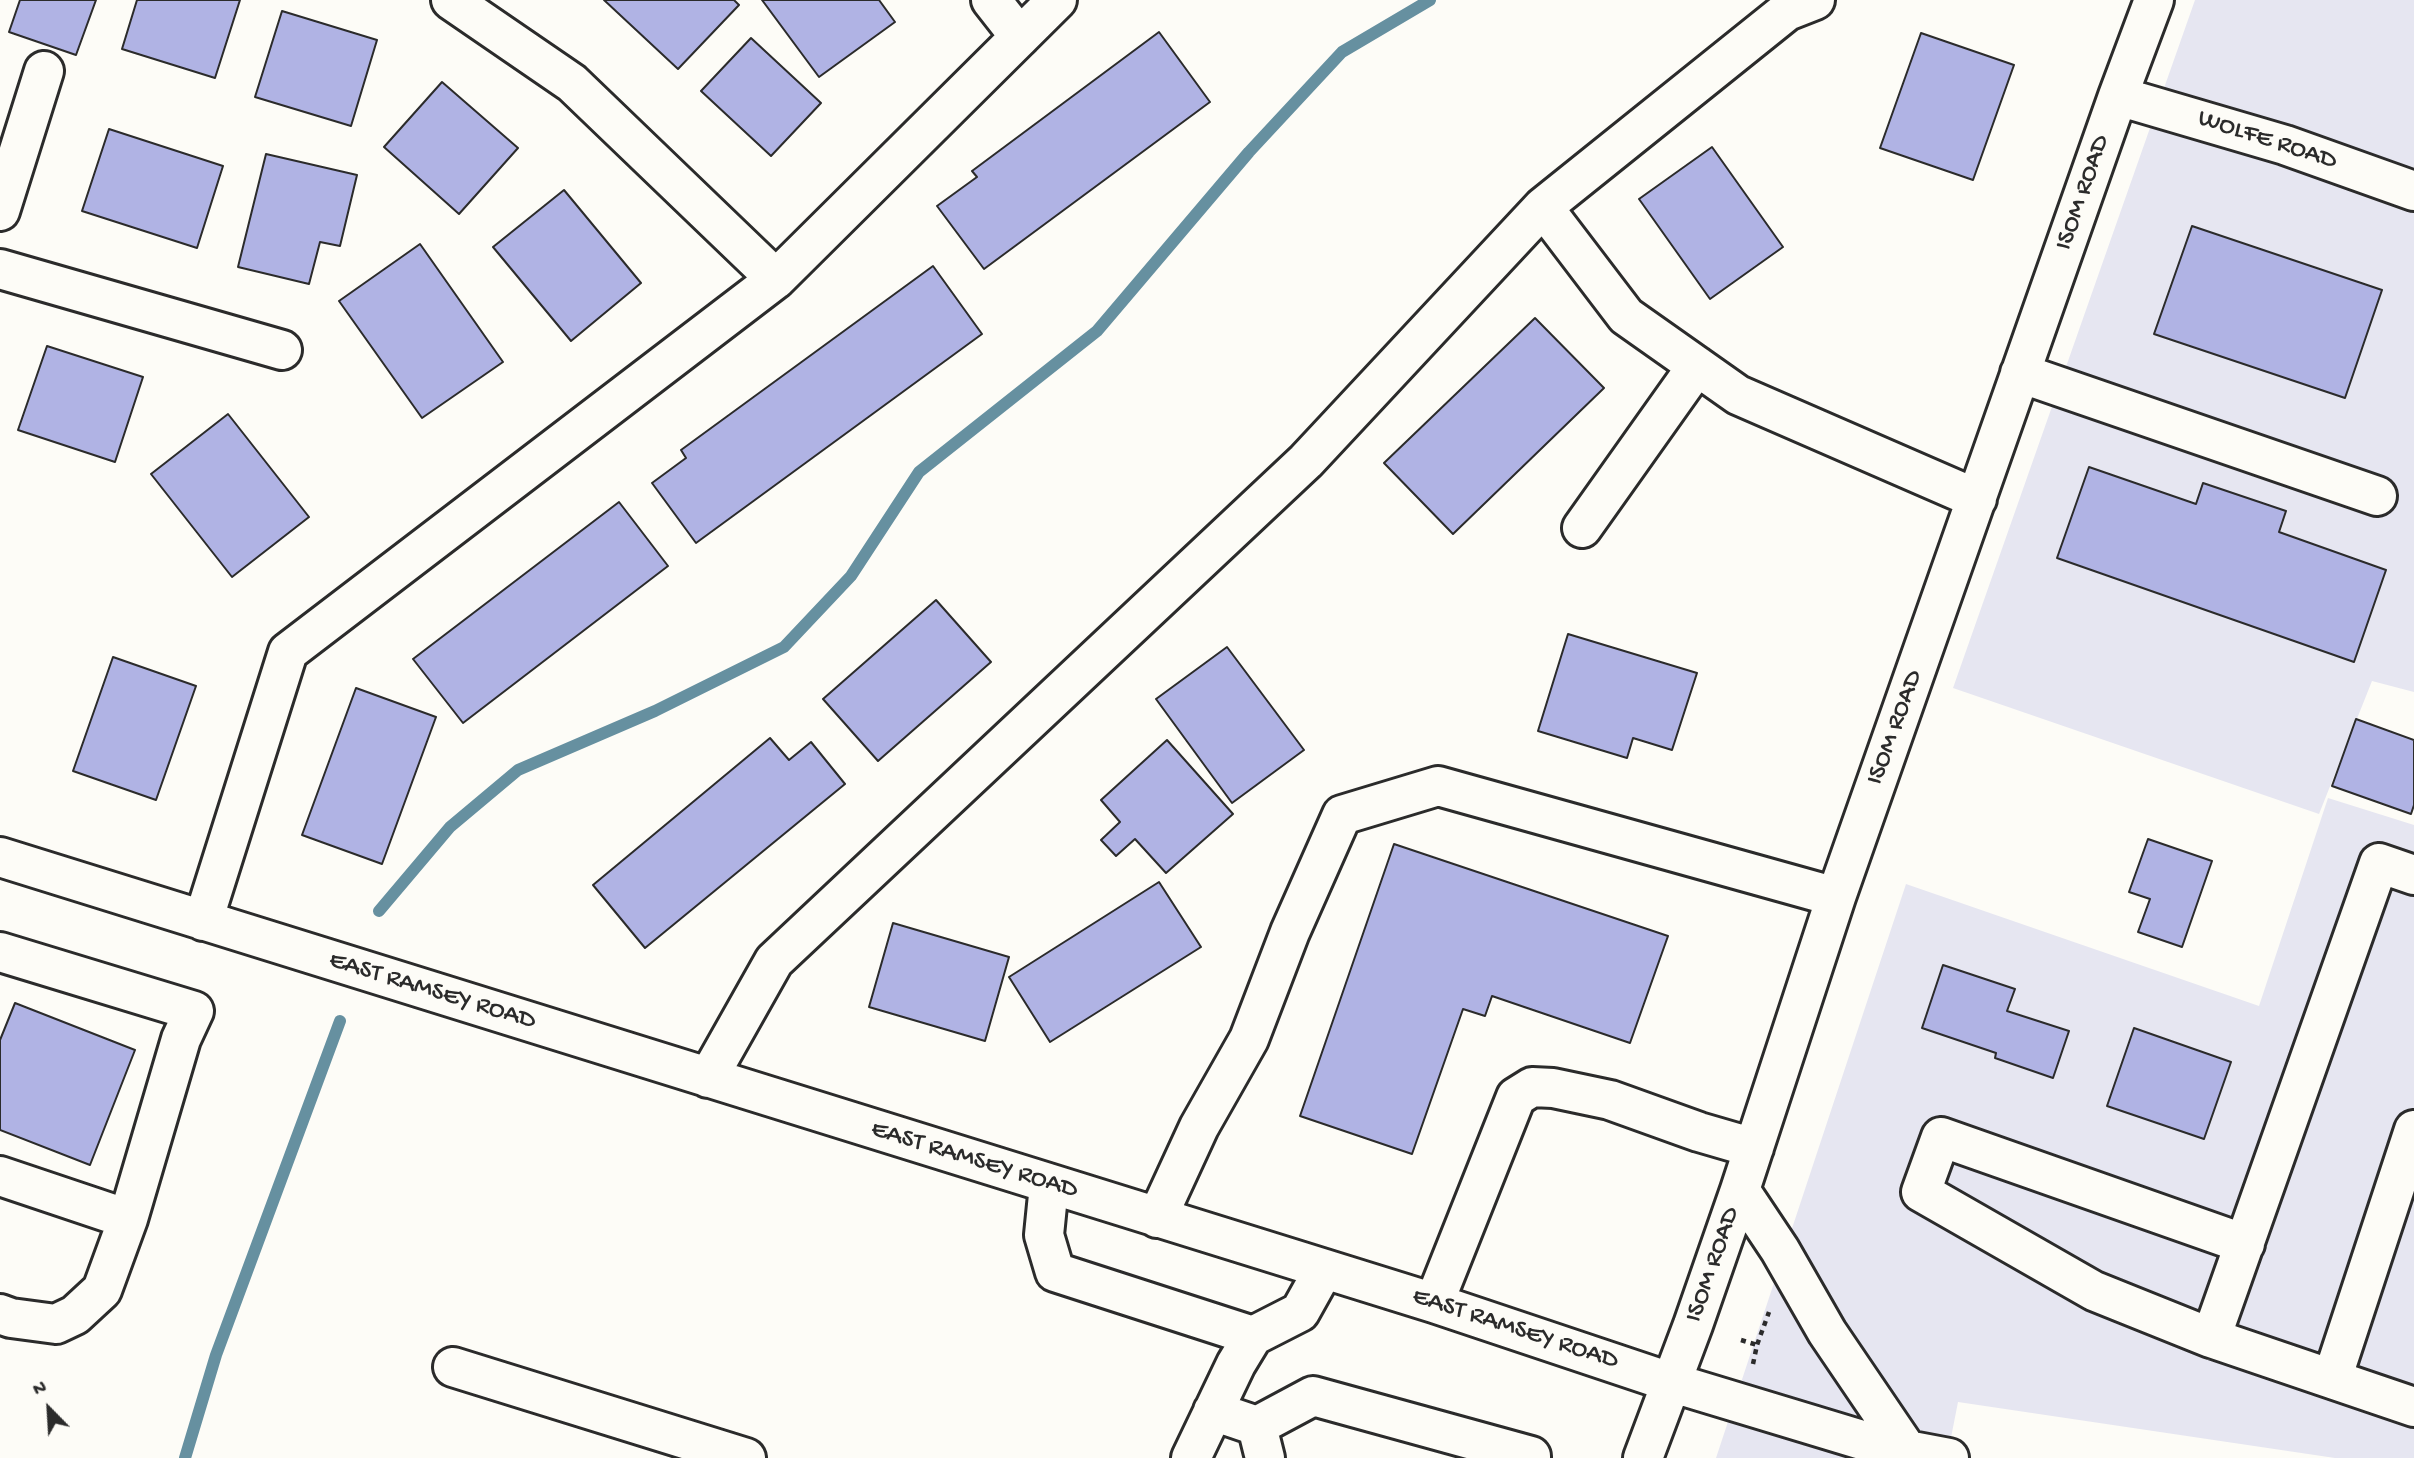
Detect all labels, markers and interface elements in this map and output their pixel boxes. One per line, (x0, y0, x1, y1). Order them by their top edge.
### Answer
street label: WOLFE ROAD (2193, 104, 2341, 178)
street label: ISOM ROAD (2050, 131, 2118, 255)
street label: ISOM ROAD (1861, 666, 1931, 790)
street label: EAST RAMSEY ROAD (325, 946, 539, 1038)
street label: EAST RAMSEY ROAD (867, 1115, 1081, 1207)
street label: ISOM ROAD (1680, 1203, 1748, 1327)
street label: EAST RAMSEY ROAD (1408, 1282, 1622, 1378)
north arrow (14, 1374, 84, 1444)
text: N (30, 1376, 51, 1402)

